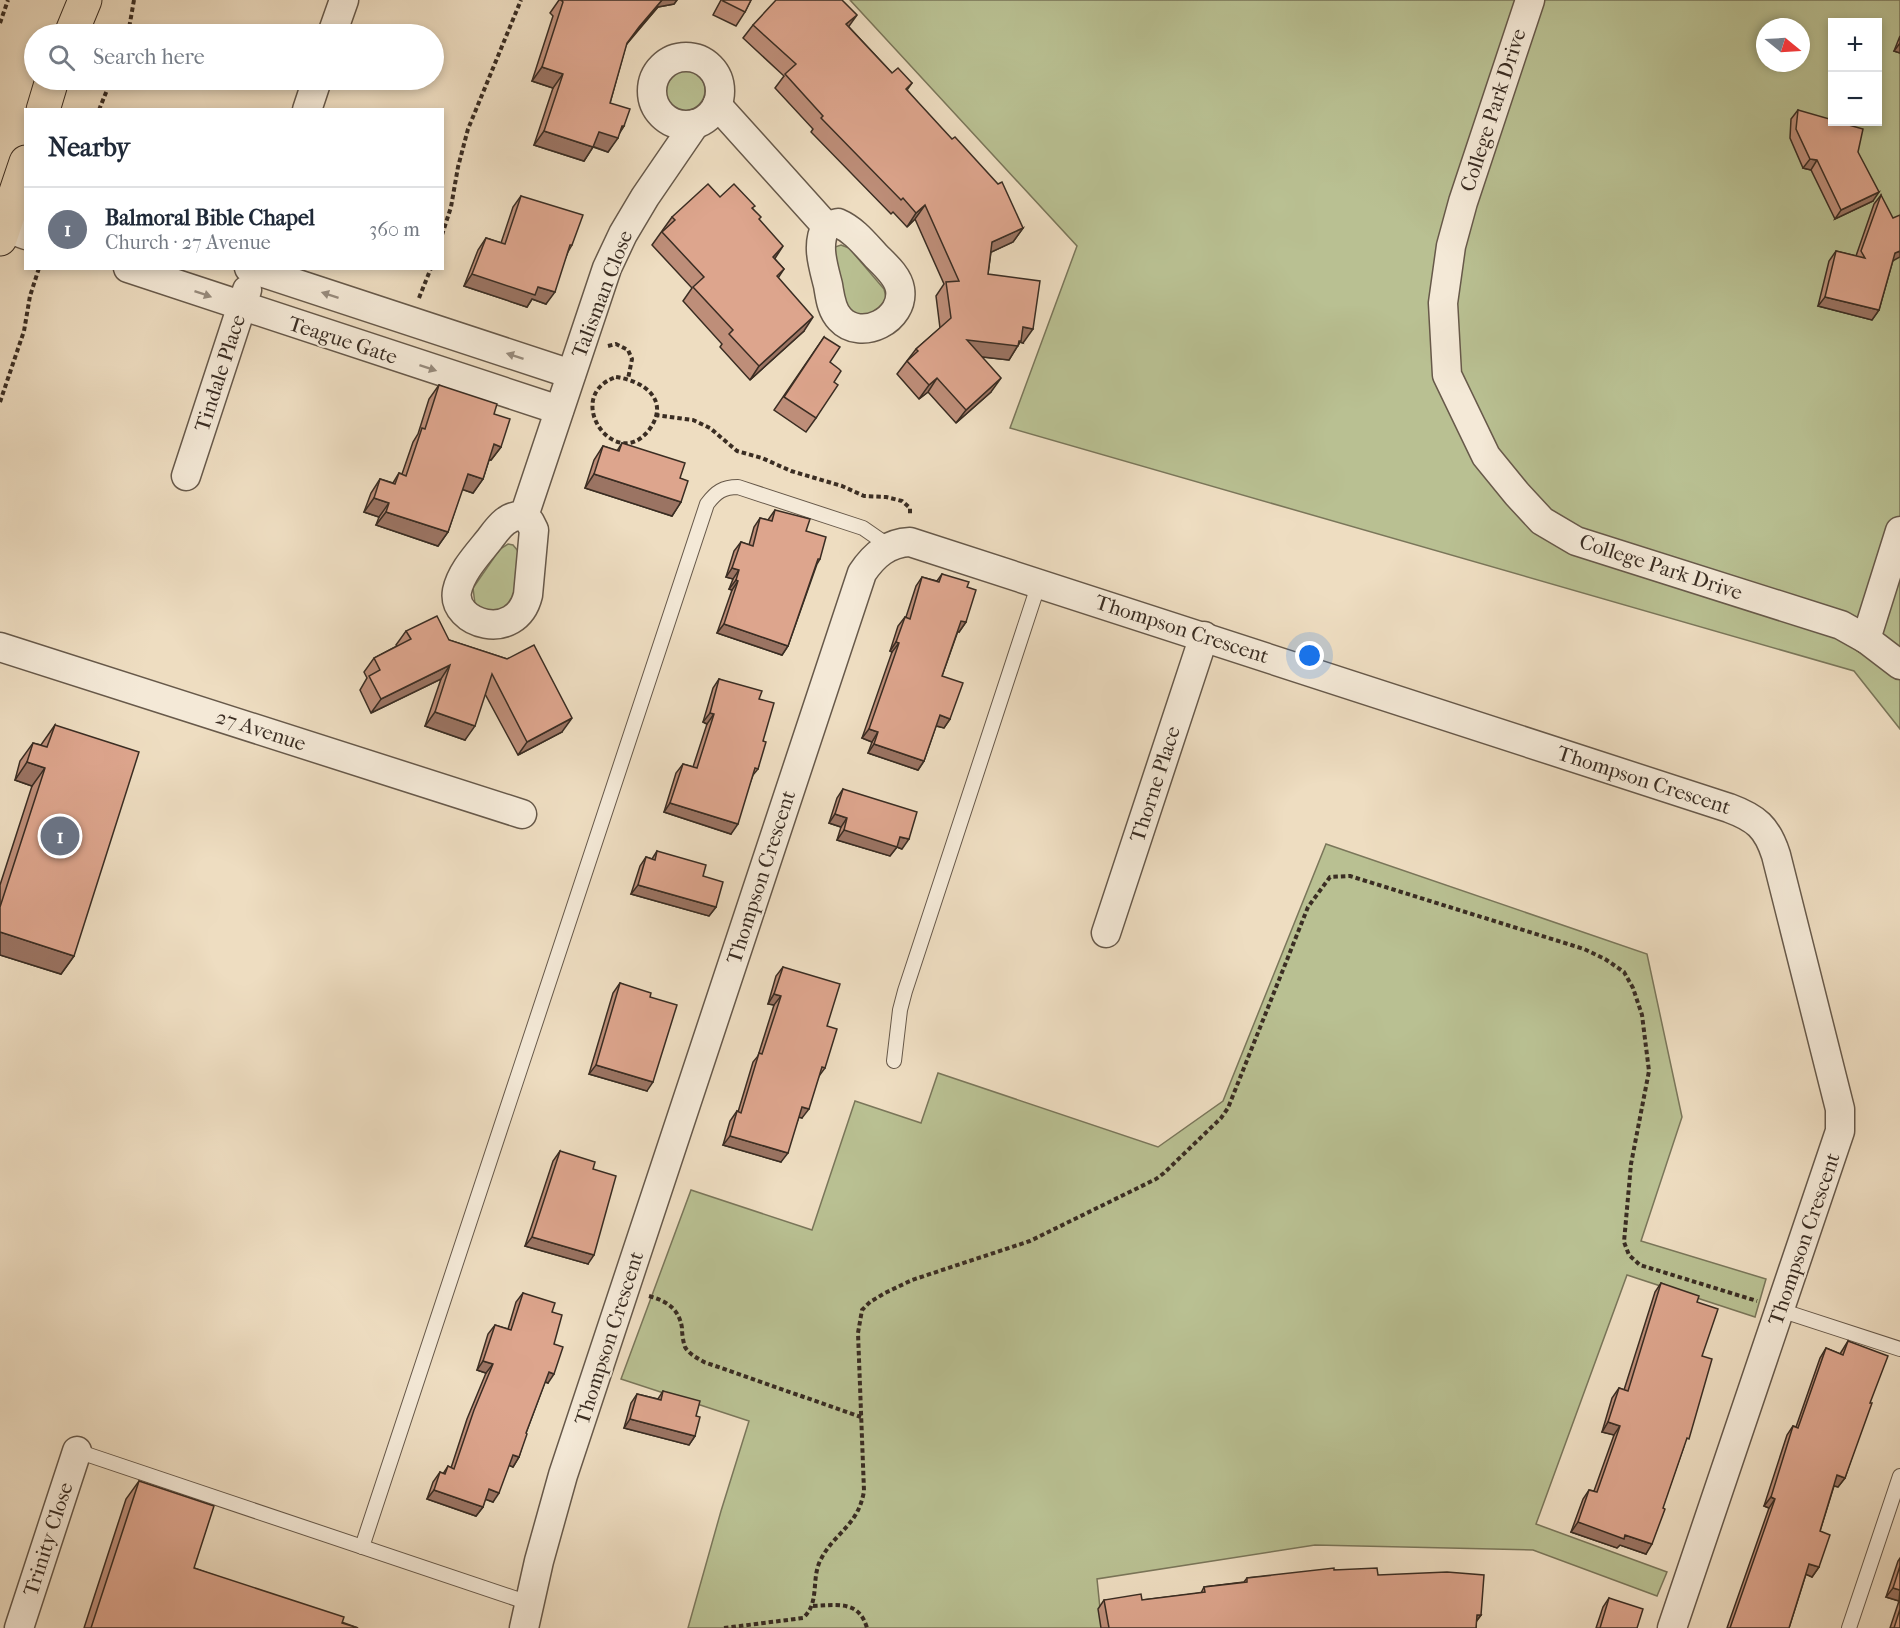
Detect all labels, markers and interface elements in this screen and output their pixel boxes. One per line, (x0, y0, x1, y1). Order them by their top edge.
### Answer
north arrow (1756, 18, 1810, 72)
map controls (1828, 18, 1882, 126)
button: + (1828, 18, 1882, 72)
search box (24, 24, 444, 90)
street label: College Park Drive (1455, 25, 1531, 195)
icon: search (45, 41, 78, 74)
text: Search here (93, 44, 205, 70)
button: − (1828, 72, 1882, 126)
text: Nearby (48, 132, 130, 163)
text: Balmoral Bible Chapel (105, 205, 315, 231)
text: 1 (64, 218, 71, 241)
text: 360 m (369, 218, 420, 241)
street label: Talisman Close (567, 227, 637, 361)
text: Church · 27 Avenue (105, 231, 271, 254)
one-way arrow (194, 289, 212, 299)
one-way arrow (321, 290, 339, 299)
street label: Tindale Place (190, 311, 250, 435)
street label: Teague Gate (285, 311, 401, 369)
one-way arrow (506, 351, 524, 360)
one-way arrow (419, 363, 437, 373)
street label: College Park Drive (1576, 529, 1746, 605)
street label: Thompson Crescent (1092, 590, 1272, 669)
your location (1295, 641, 1324, 670)
street label: 27 Avenue (213, 704, 309, 756)
street label: Thorne Place (1125, 723, 1185, 845)
street label: Thompson Crescent (1554, 741, 1734, 820)
street label: Thompson Crescent (722, 787, 801, 967)
pin: 1 (40, 814, 80, 858)
street label: Thompson Crescent (1763, 1149, 1845, 1328)
street label: Thompson Crescent (570, 1248, 649, 1428)
street label: Trinity Close (18, 1479, 78, 1599)

